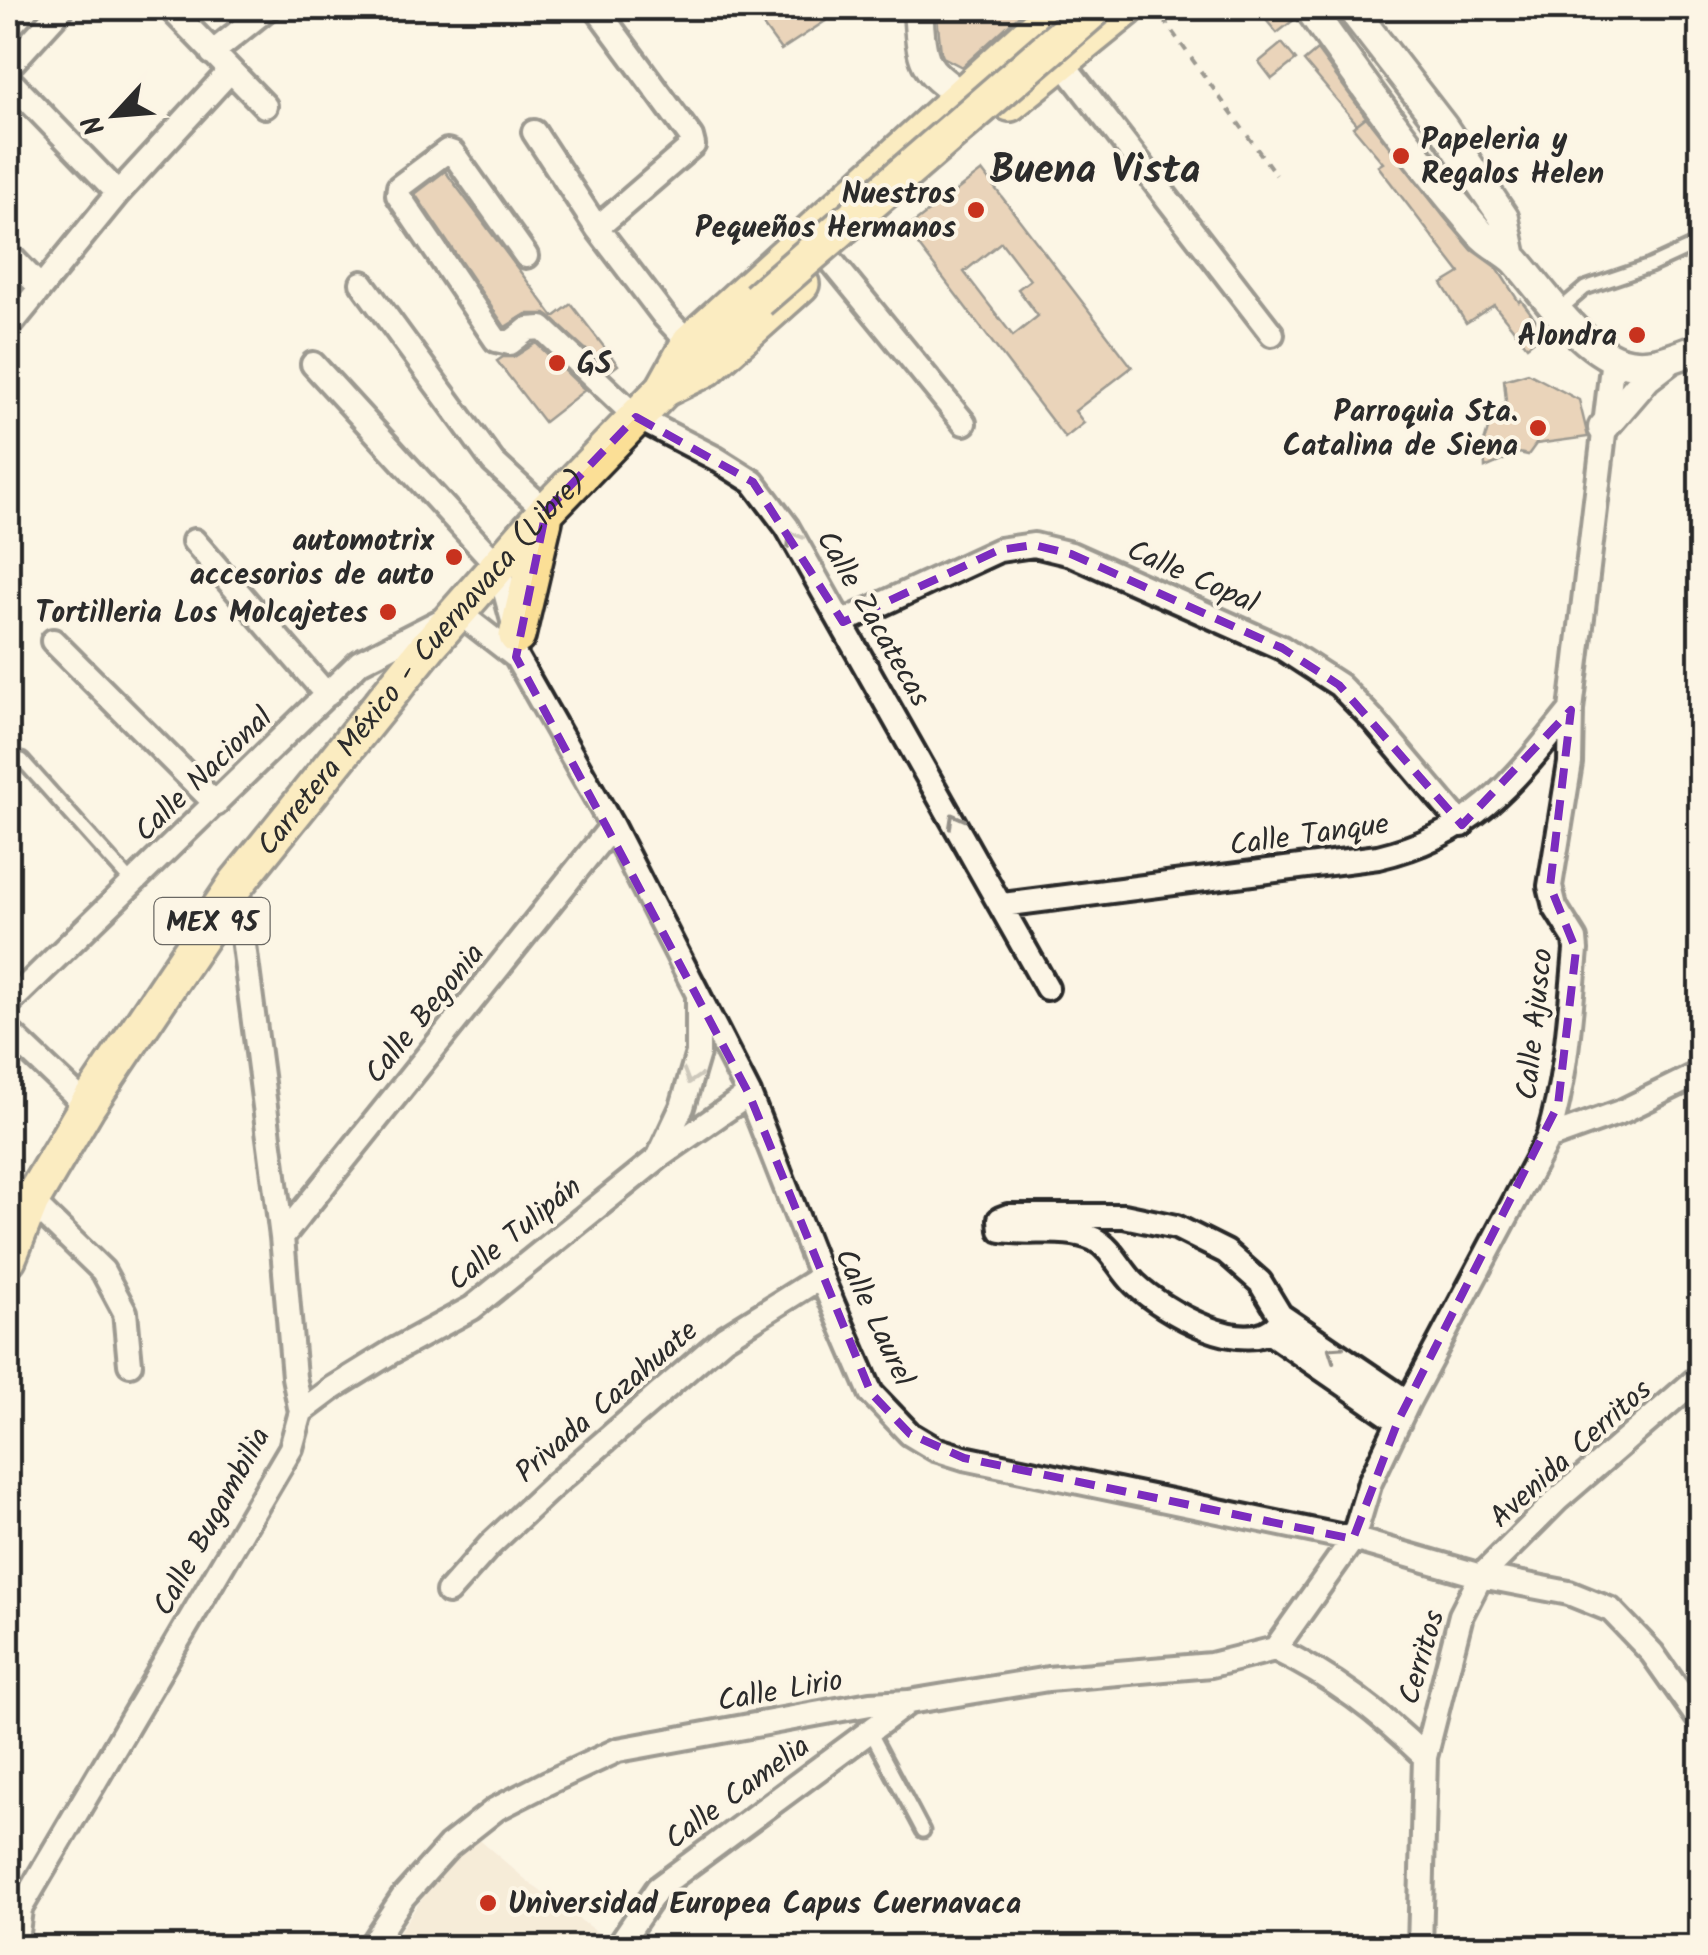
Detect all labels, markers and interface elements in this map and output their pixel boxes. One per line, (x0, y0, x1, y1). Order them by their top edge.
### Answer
north arrow (65, 65, 165, 165)
text: N (71, 107, 119, 143)
place label: Papeleria y Regalos Helen (1421, 117, 1604, 199)
district label: Buena Vista (990, 139, 1200, 203)
marker: Papeleria y Regalos Helen (1390, 145, 1412, 167)
place label: Nuestros Pequeños Hermanos (695, 171, 956, 253)
marker: Nuestros Pequeños Hermanos (965, 199, 987, 221)
place label: Alondra (1517, 313, 1617, 361)
marker: Alondra (1626, 324, 1648, 346)
place label: GS (577, 341, 612, 389)
marker: GS (546, 352, 568, 374)
place label: Parroquia Sta. Catalina de Siena (1283, 389, 1518, 471)
marker: Parroquia Sta. Catalina de Siena (1527, 417, 1549, 439)
street label: Carretera México - Cuernavaca (Libre) (246, 460, 600, 867)
place label: automotrix accesorios de auto (190, 518, 435, 600)
street label: Calle Zacatecas (802, 521, 943, 717)
street label: Calle Copal (1119, 528, 1266, 628)
one-way arrow (786, 531, 805, 549)
marker: automotrix accesorios de auto (443, 546, 465, 568)
place label: Tortilleria Los Molcajetes (35, 590, 368, 638)
marker: Tortilleria Los Molcajetes (377, 601, 399, 623)
street label: Calle Nacional (124, 696, 285, 855)
street label: Calle Tanque (1226, 801, 1392, 871)
one-way arrow (947, 812, 967, 830)
road number: MEX 95 (154, 898, 270, 944)
street label: Calle Begonia (353, 933, 498, 1095)
street label: Calle Ajusco (1504, 946, 1568, 1102)
one-way arrow (682, 1067, 703, 1084)
street label: Calle Tulipán (437, 1165, 593, 1304)
street label: Calle Laurel (820, 1241, 926, 1395)
street label: Privada Cazahuate (505, 1309, 710, 1496)
one-way arrow (1326, 1345, 1344, 1364)
street label: Avenida Cerritos (1479, 1368, 1664, 1541)
street label: Calle Bugambilia (141, 1419, 285, 1625)
street label: Cerritos (1387, 1604, 1459, 1711)
street label: Calle Lirio (714, 1657, 847, 1727)
street label: Calle Camelia (655, 1724, 821, 1863)
place label: Universidad Europea Capus Cuernavaca (508, 1881, 1021, 1929)
marker: Universidad Europea Capus Cuernavaca (477, 1892, 499, 1914)

